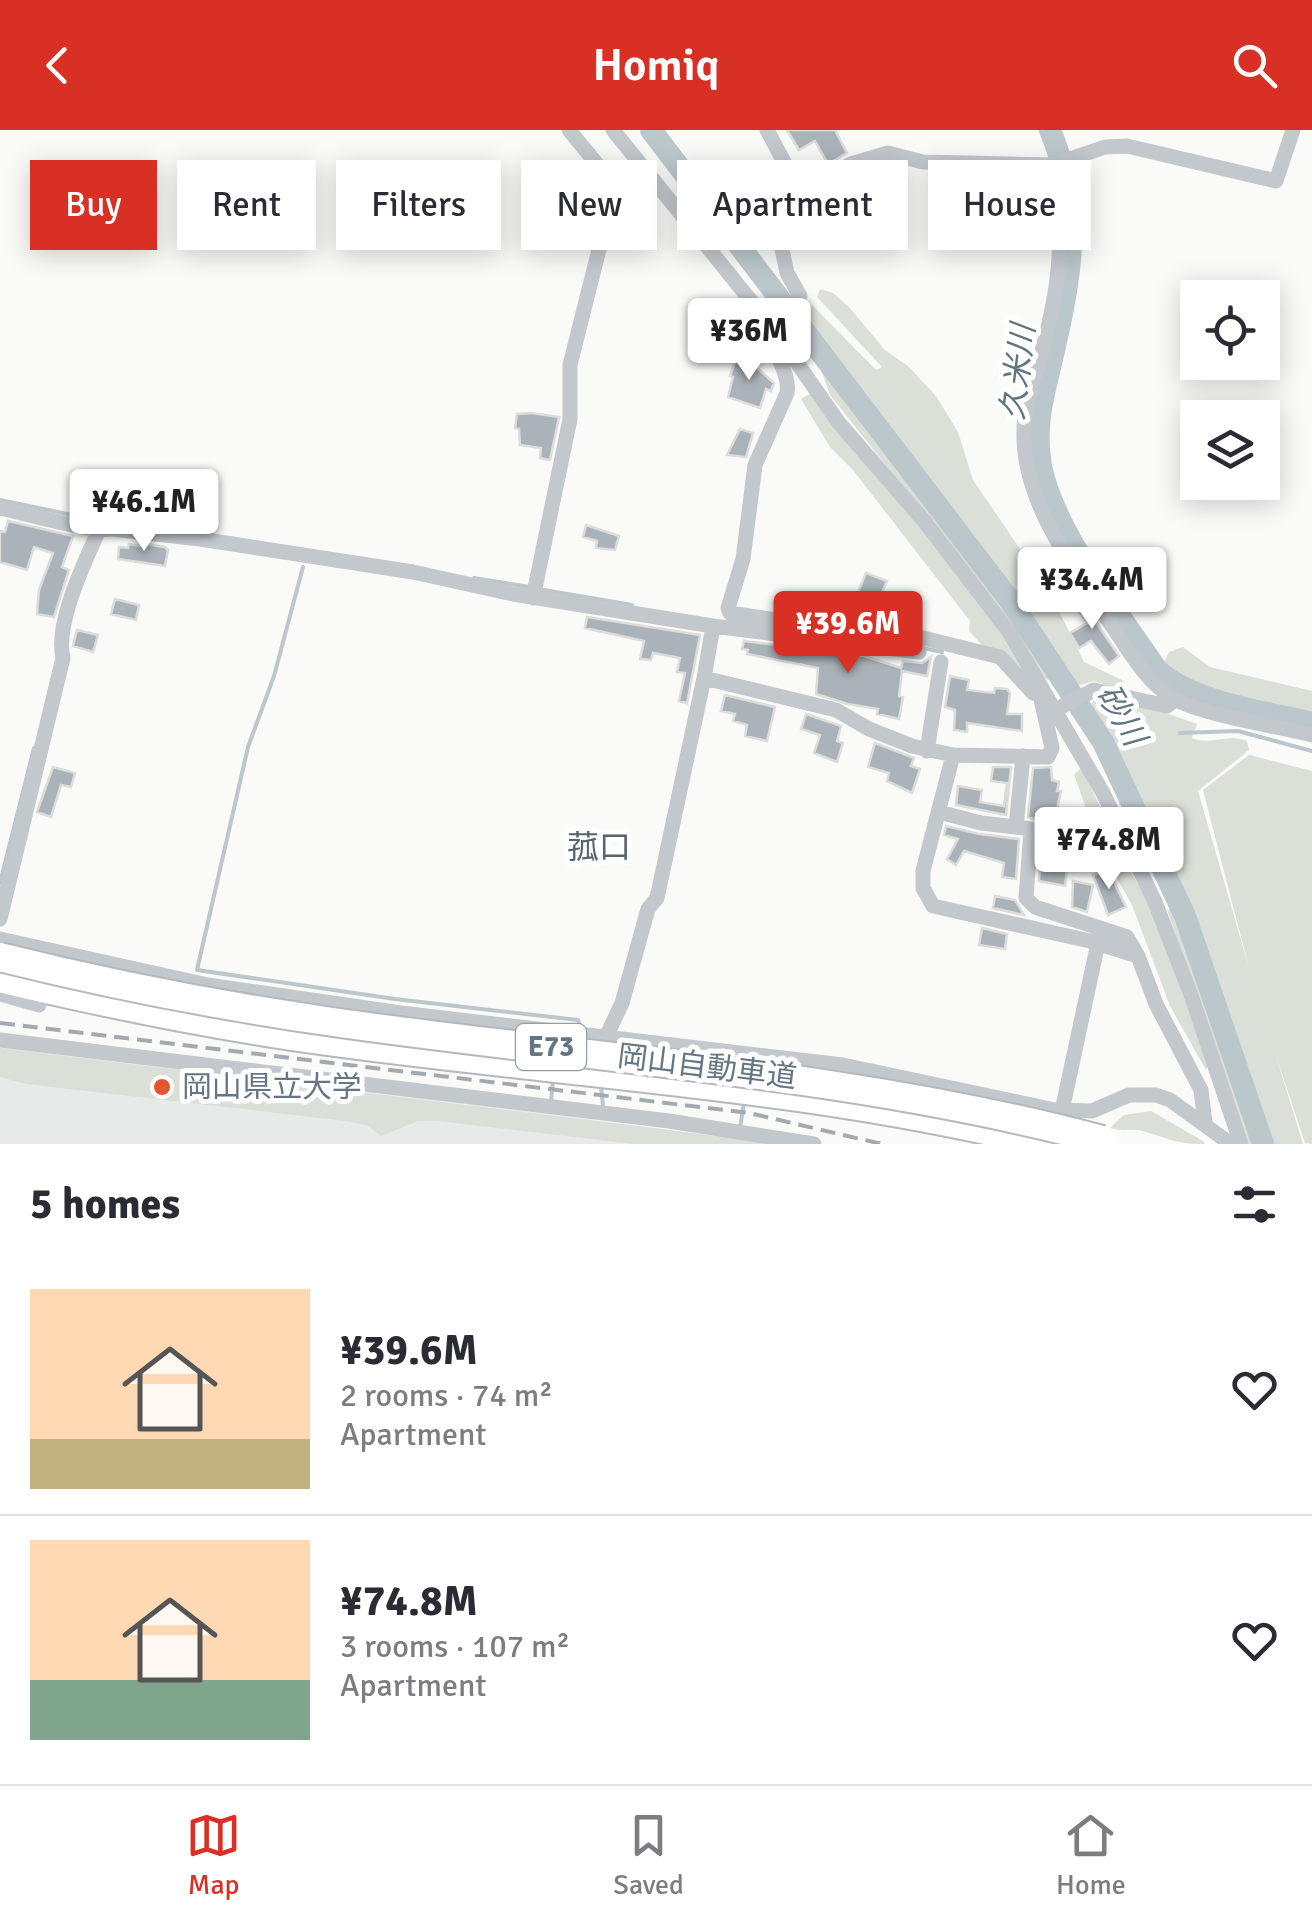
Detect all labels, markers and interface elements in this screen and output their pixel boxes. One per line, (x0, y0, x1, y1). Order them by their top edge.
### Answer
icon: back (30, 38, 85, 93)
text: Homiq (592, 38, 720, 93)
icon: search (1227, 38, 1282, 93)
chip: Buy (30, 160, 157, 250)
chip: Rent (177, 160, 316, 250)
chip: Filters (336, 160, 501, 250)
chip: New (521, 160, 657, 250)
chip: Apartment (677, 160, 908, 250)
chip: House (928, 160, 1091, 250)
map controls (1180, 280, 1280, 500)
button: locate (1180, 280, 1280, 380)
pin: ¥36M (690, 298, 808, 383)
text: ¥36M (710, 311, 788, 350)
water label: 久米川 (993, 319, 1044, 422)
button: layers (1180, 400, 1280, 500)
pin: ¥46.1M (63, 469, 225, 554)
text: ¥46.1M (92, 482, 196, 521)
pin: ¥34.4M (1011, 547, 1173, 632)
text: ¥34.4M (1040, 560, 1144, 599)
pin: ¥39.6M (767, 591, 929, 676)
text: ¥39.6M (796, 604, 900, 643)
water label: 砂川 (1088, 678, 1155, 755)
pin: ¥74.8M (1028, 807, 1190, 892)
text: ¥74.8M (1057, 820, 1161, 859)
district label: 菰口 (567, 828, 631, 867)
road number: E73 (516, 1024, 586, 1070)
street label: 岡山自動車道 (615, 1038, 799, 1096)
place label: 岡山県立大学 (182, 1069, 362, 1106)
marker: 岡山県立大学 (151, 1076, 173, 1098)
icon: filters (1227, 1177, 1282, 1232)
text: 5 homes (30, 1179, 180, 1230)
text: ¥39.6M (340, 1325, 478, 1376)
icon: home (110, 1329, 230, 1449)
icon: heart (1227, 1362, 1282, 1417)
text: 2 rooms · 74 m² (340, 1376, 553, 1415)
text: Apartment (340, 1415, 487, 1454)
text: ¥74.8M (340, 1576, 478, 1627)
icon: home (110, 1580, 230, 1700)
icon: heart (1227, 1613, 1282, 1668)
text: 3 rooms · 107 m² (340, 1627, 570, 1666)
text: Apartment (340, 1666, 487, 1705)
tab: Map (186, 1808, 241, 1902)
tab: Saved (613, 1808, 684, 1902)
tab: Home (1056, 1808, 1126, 1902)

